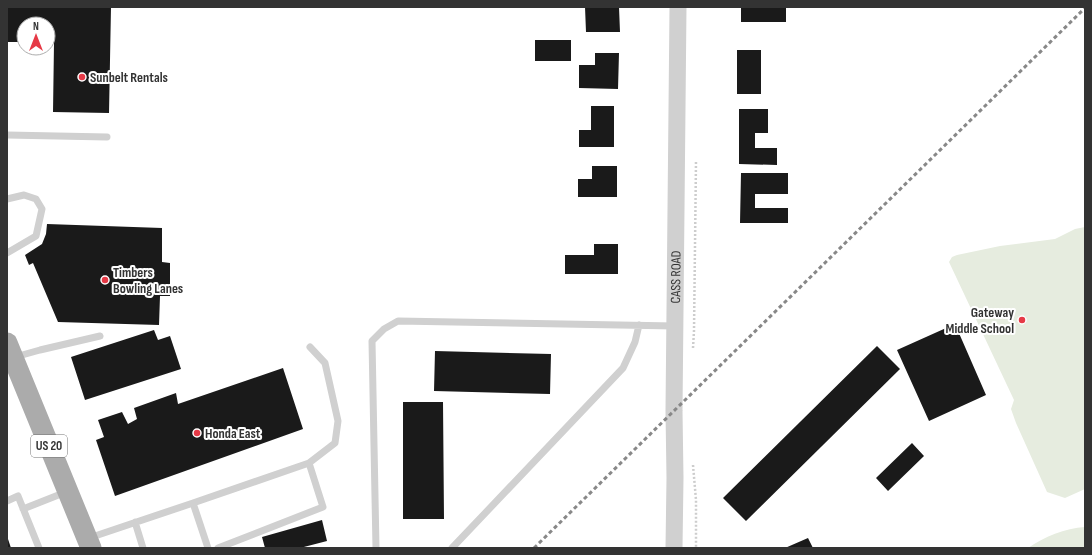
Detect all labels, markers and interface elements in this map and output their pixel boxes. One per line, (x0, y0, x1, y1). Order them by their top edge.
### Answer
north arrow (16, 16, 56, 56)
text: N (33, 20, 39, 33)
place label: Sunbelt Rentals (90, 69, 168, 86)
marker: Sunbelt Rentals (77, 72, 87, 82)
street label: CASS ROAD (667, 250, 684, 304)
place label: Timbers Bowling Lanes (113, 264, 183, 297)
marker: Timbers Bowling Lanes (100, 275, 110, 285)
place label: Gateway Middle School (946, 304, 1014, 337)
marker: Gateway Middle School (1017, 315, 1027, 325)
place label: Honda East (205, 425, 261, 442)
marker: Honda East (192, 428, 202, 438)
road number: US 20 (31, 435, 67, 457)

